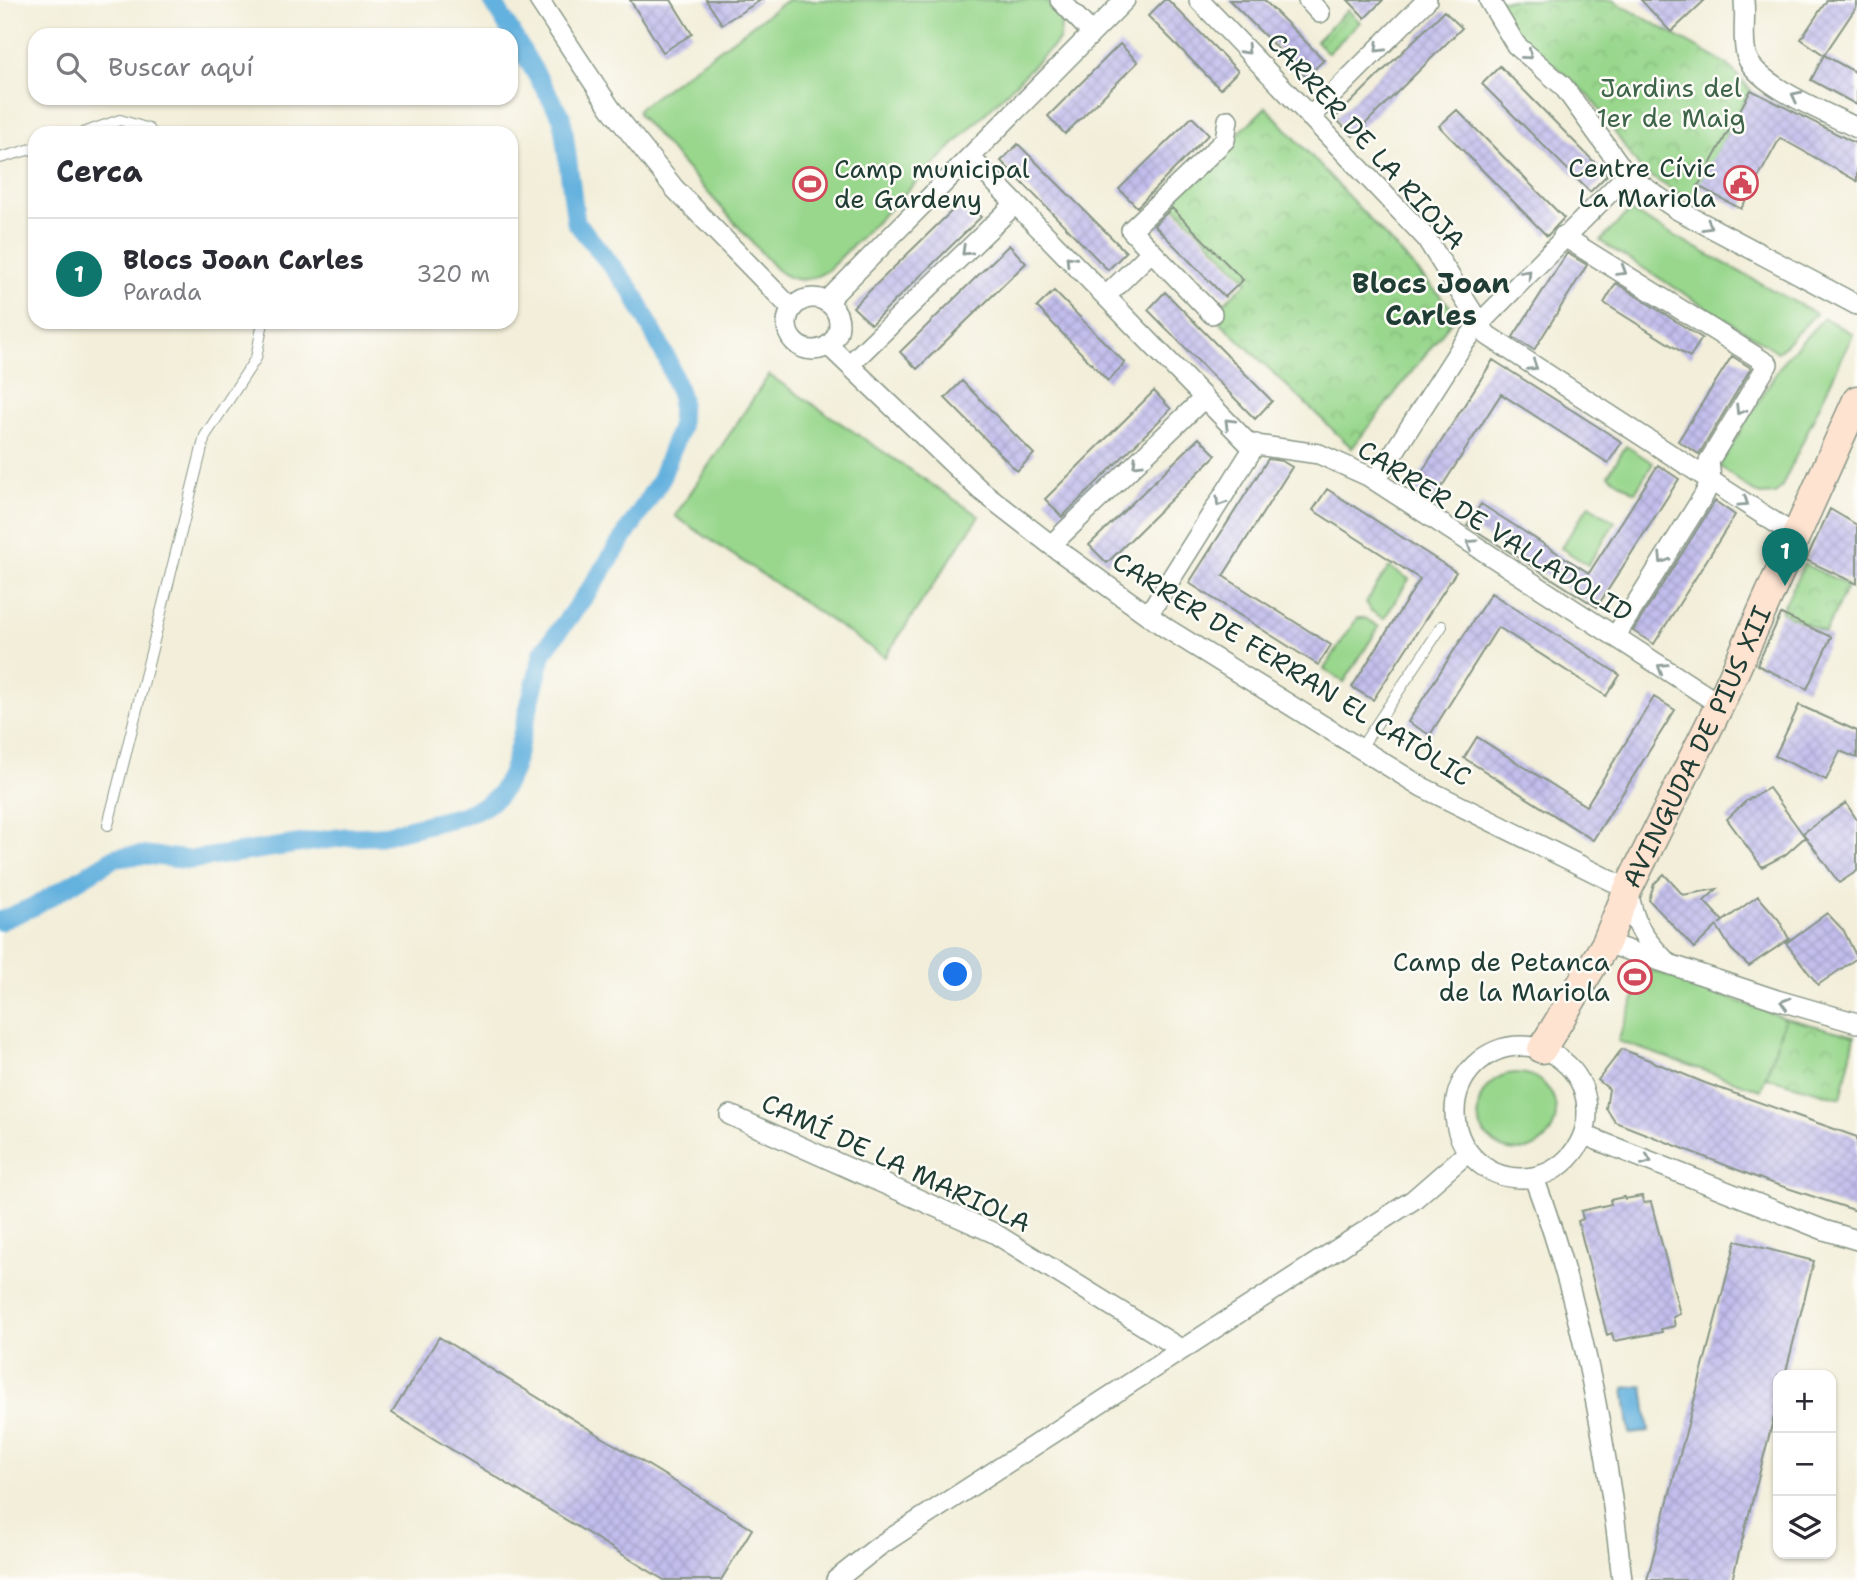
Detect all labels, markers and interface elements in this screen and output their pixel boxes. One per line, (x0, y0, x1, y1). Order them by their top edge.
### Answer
street label: CARRER DE LA RIOJA (1259, 24, 1473, 257)
search box (28, 28, 518, 105)
one-way arrow (1374, 40, 1387, 53)
one-way arrow (1238, 41, 1251, 54)
one-way arrow (1520, 47, 1533, 59)
icon: search (52, 48, 90, 86)
text: Buscar aquí (108, 49, 254, 84)
park label: Jardins del 1er de Maig (1596, 70, 1746, 135)
one-way arrow (1791, 91, 1803, 105)
place label: Centre Cívic La Mariola (1568, 150, 1716, 215)
text: Cerca (56, 151, 143, 192)
place label: Camp municipal de Gardeny (834, 151, 1030, 216)
public building icon: Centre Cívic La Mariola (1722, 164, 1760, 202)
sports icon: Camp municipal de Gardeny (791, 165, 829, 203)
one-way arrow (1700, 218, 1713, 231)
text: Blocs Joan Carles (123, 242, 364, 277)
one-way arrow (961, 243, 974, 256)
one-way arrow (1066, 256, 1079, 269)
text: 1 (74, 259, 84, 289)
text: 320 m (416, 259, 490, 289)
one-way arrow (1615, 262, 1628, 275)
district label: Blocs Joan Carles (1352, 264, 1510, 334)
one-way arrow (1519, 269, 1532, 282)
text: Parada (123, 277, 202, 307)
one-way arrow (1525, 357, 1538, 370)
one-way arrow (1736, 402, 1749, 415)
one-way arrow (1224, 419, 1237, 432)
street label: CARRER DE VALLADOLID (1351, 431, 1639, 630)
one-way arrow (1132, 454, 1145, 467)
one-way arrow (1215, 494, 1228, 507)
one-way arrow (1737, 494, 1750, 507)
pin: 1 (1762, 528, 1808, 586)
one-way arrow (1466, 540, 1479, 552)
street label: CARRER DE FERRAN EL CATÒLIC (1106, 543, 1478, 794)
one-way arrow (1659, 552, 1672, 565)
street label: AVINGUDA DE PIUS XII (1613, 600, 1779, 894)
one-way arrow (1657, 663, 1670, 676)
place label: Camp de Petanca de la Mariola (1393, 944, 1610, 1009)
your location (938, 957, 972, 991)
sports icon: Camp de Petanca de la Mariola (1616, 958, 1654, 996)
one-way arrow (1779, 996, 1791, 1011)
street label: CAMÍ DE LA MARIOLA (756, 1085, 1036, 1240)
one-way arrow (1640, 1152, 1652, 1166)
map controls (1773, 1370, 1836, 1559)
button: + (1773, 1370, 1836, 1433)
button: − (1773, 1433, 1836, 1496)
button: layers (1773, 1496, 1836, 1559)

